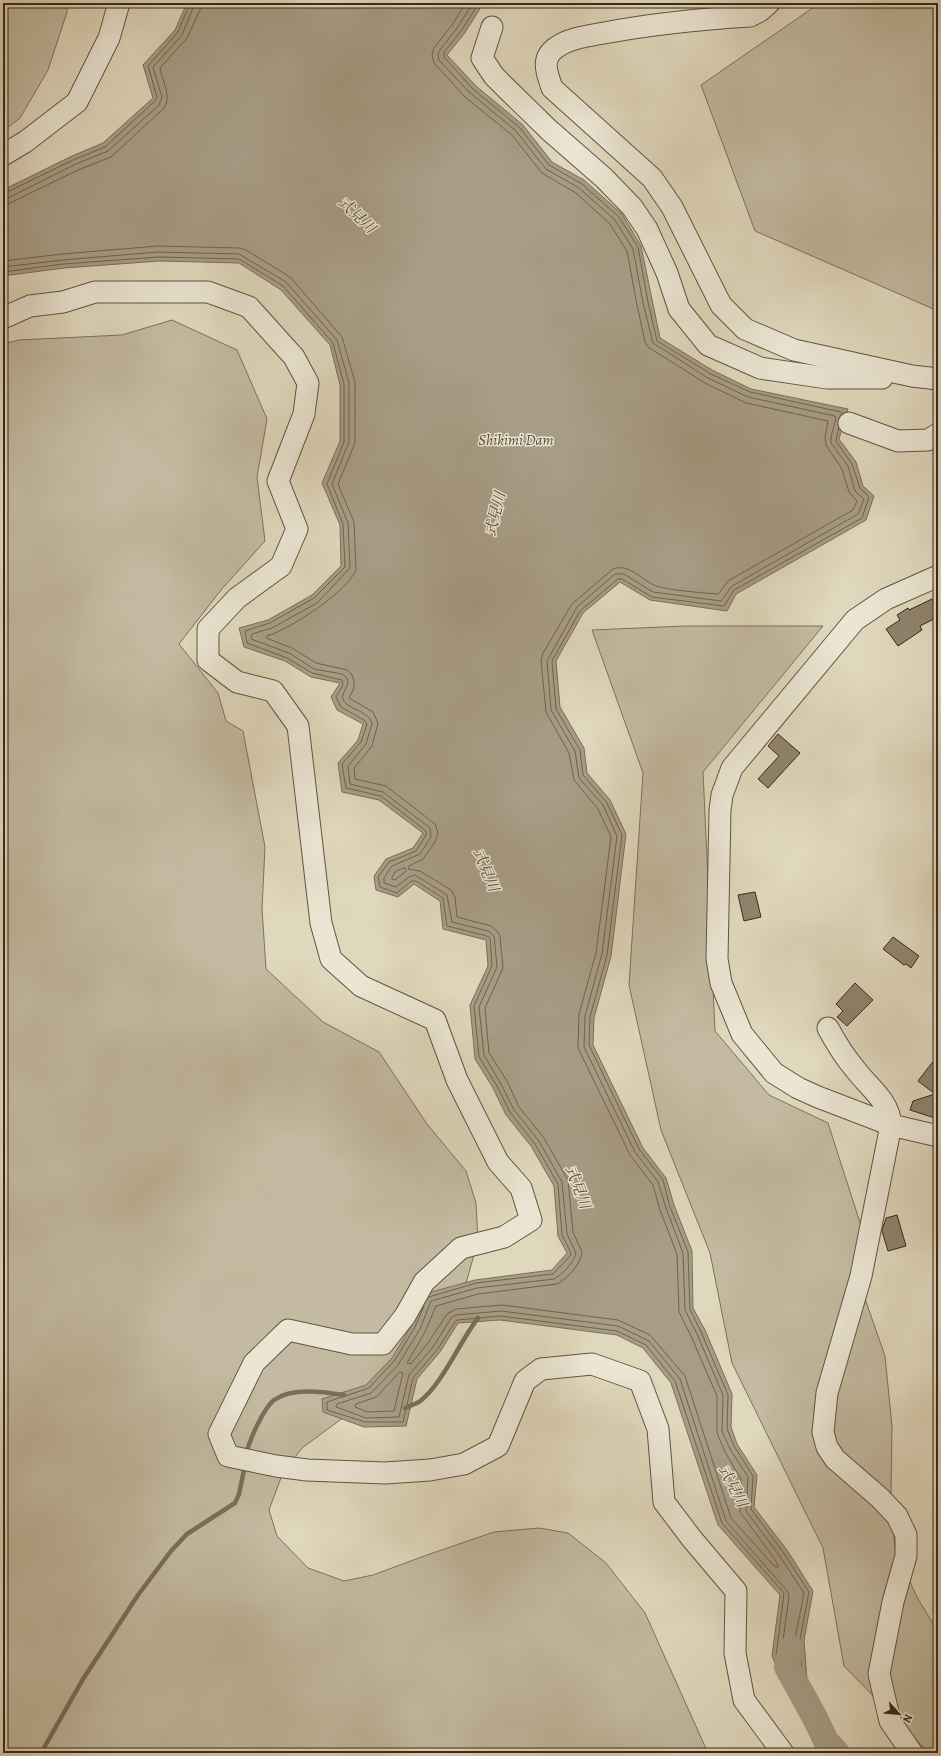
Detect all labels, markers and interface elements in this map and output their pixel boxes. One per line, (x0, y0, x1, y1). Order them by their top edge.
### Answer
water label: 式見川 (334, 192, 382, 239)
water label: Shikimi Dam (478, 430, 554, 450)
water label: 式見川 (480, 488, 511, 538)
water label: 式見川 (468, 845, 504, 896)
water label: 式見川 (561, 1162, 596, 1213)
water label: 式見川 (714, 1461, 753, 1512)
north arrow (879, 1694, 919, 1734)
text: N (899, 1711, 916, 1725)

